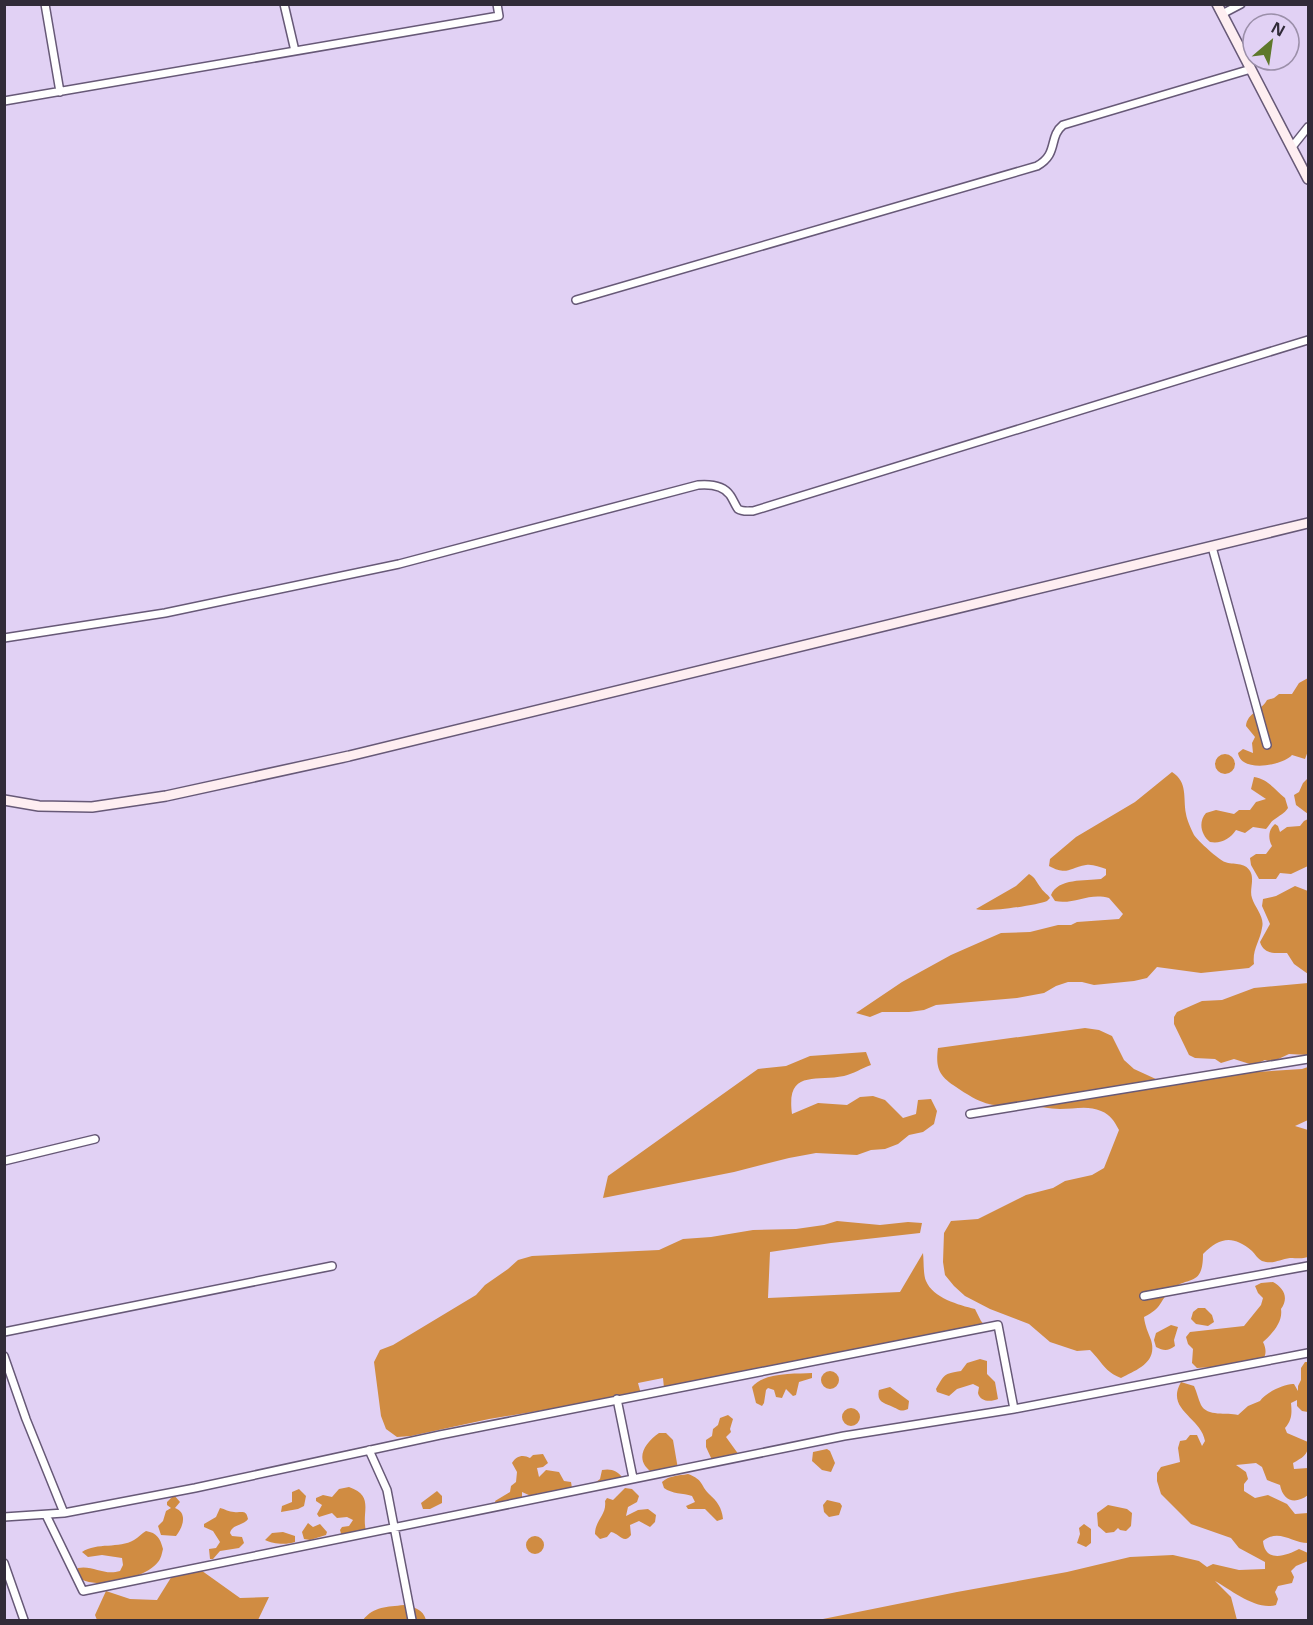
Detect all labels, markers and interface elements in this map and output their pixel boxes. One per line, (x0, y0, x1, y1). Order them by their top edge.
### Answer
north arrow (1241, 12, 1301, 72)
text: N (1267, 16, 1289, 42)

